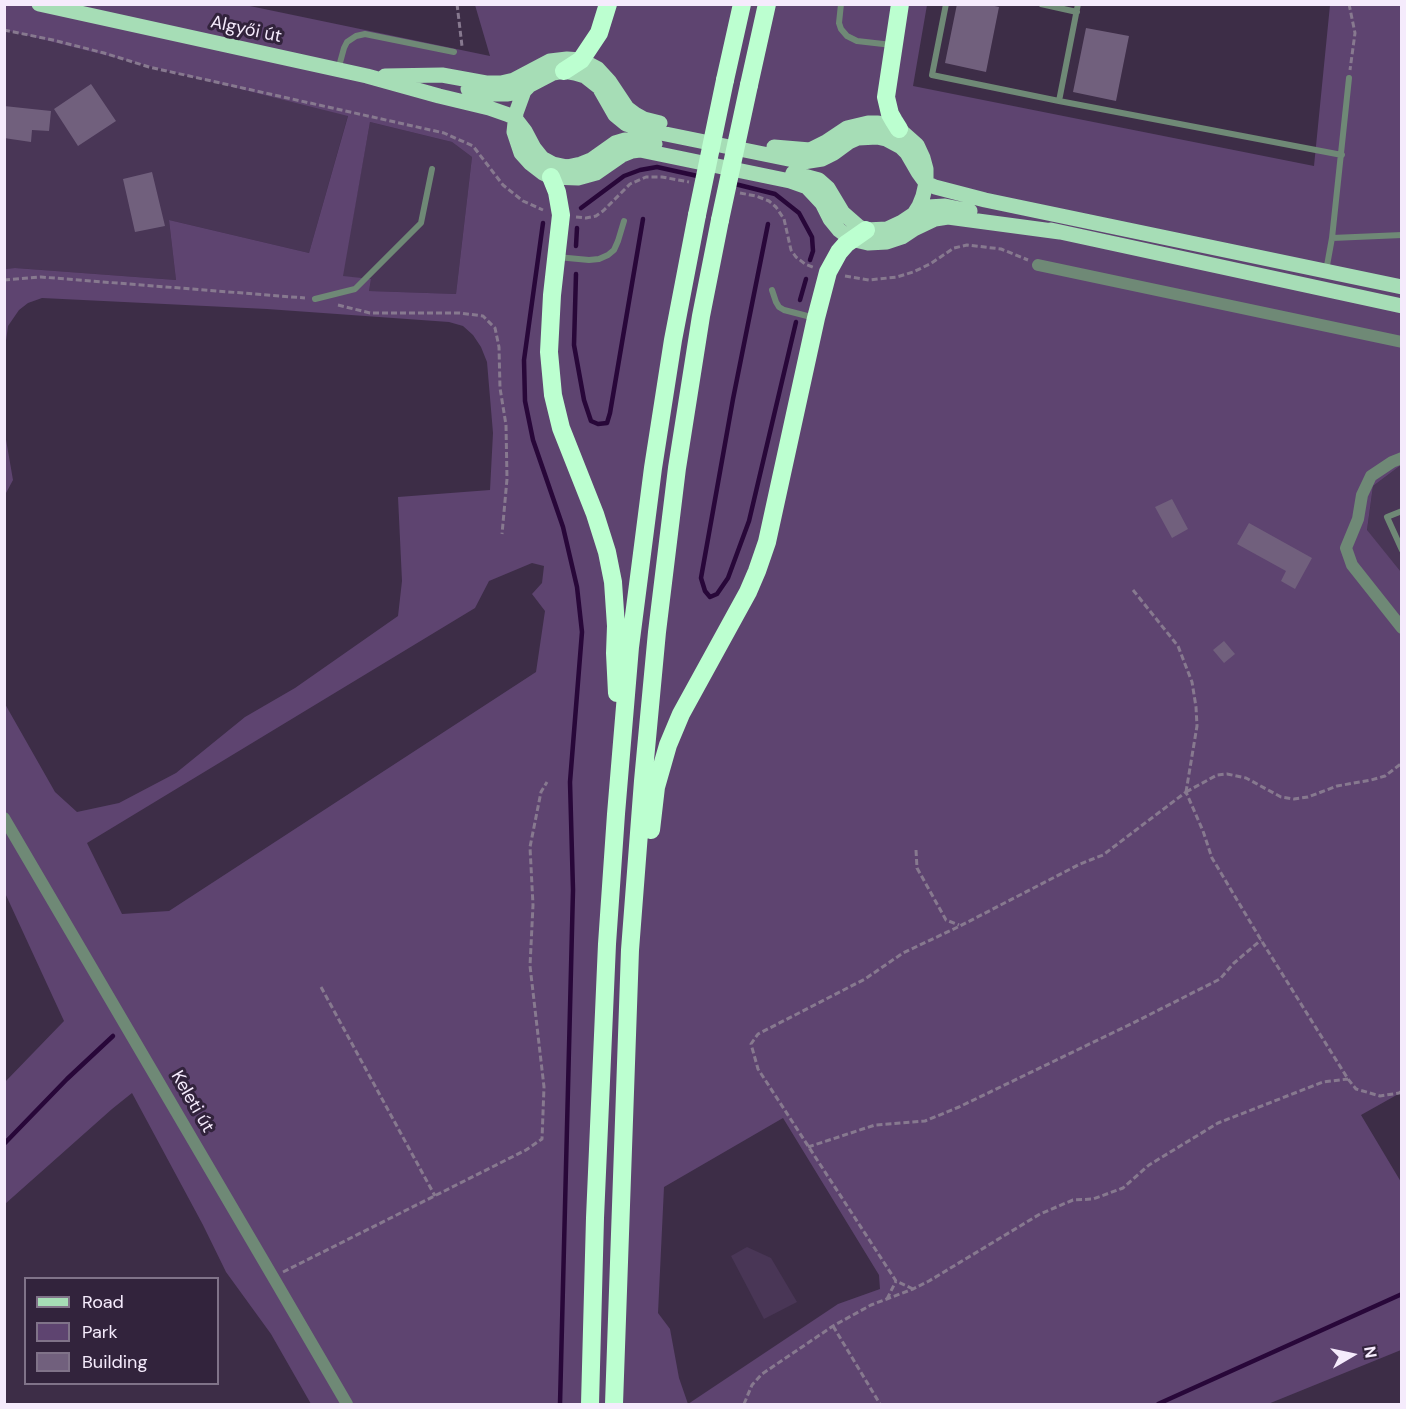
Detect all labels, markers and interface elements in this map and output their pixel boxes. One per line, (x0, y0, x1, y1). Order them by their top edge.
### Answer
street label: Algyői út (208, 12, 284, 48)
street label: Keleti út (166, 1067, 218, 1137)
legend (24, 1277, 219, 1385)
text: Road (82, 1290, 124, 1314)
text: Park (82, 1320, 118, 1344)
north arrow (1322, 1325, 1382, 1385)
text: N (1359, 1345, 1382, 1360)
text: Building (82, 1350, 147, 1374)

